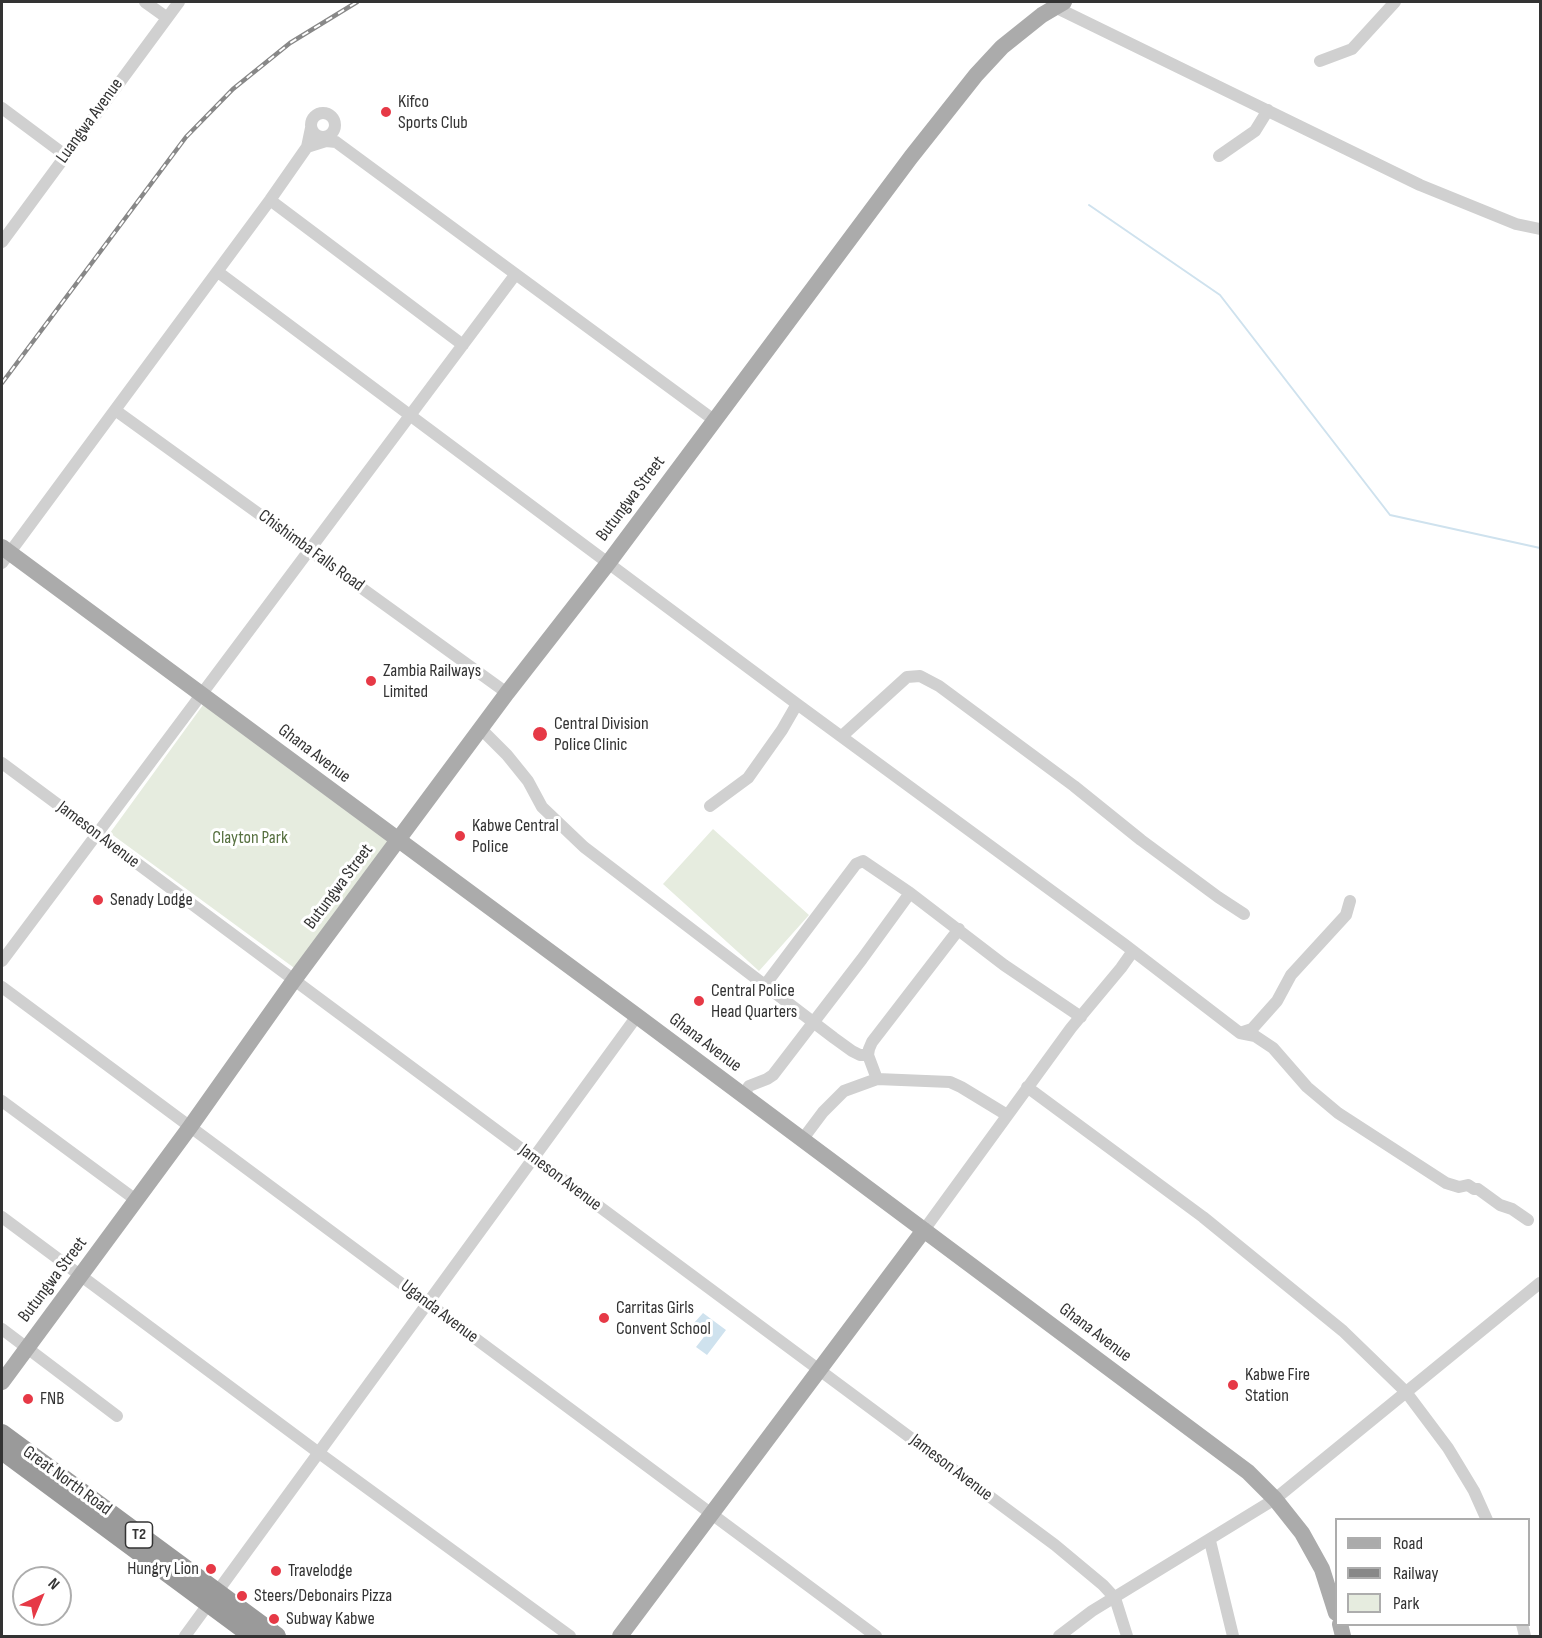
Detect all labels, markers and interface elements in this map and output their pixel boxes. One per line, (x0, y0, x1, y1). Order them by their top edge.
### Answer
street label: Luangwa Avenue (52, 74, 128, 168)
place label: Kifco Sports Club (398, 91, 468, 134)
marker: Kifco Sports Club (379, 105, 393, 119)
street label: Butungwa Street (592, 452, 670, 546)
street label: Chishimba Falls Road (254, 505, 368, 597)
place label: Zambia Railways Limited (383, 660, 481, 702)
marker: Zambia Railways Limited (364, 674, 378, 688)
place label: Central Division Police Clinic (554, 713, 649, 756)
street label: Ghana Avenue (273, 720, 355, 788)
marker: Central Division Police Clinic (531, 725, 549, 743)
street label: Jameson Avenue (52, 797, 144, 873)
place label: Kabwe Central Police (472, 815, 559, 858)
park label: Clayton Park (212, 827, 288, 849)
marker: Kabwe Central Police (453, 829, 467, 843)
street label: Butungwa Street (300, 840, 378, 934)
place label: Senady Lodge (110, 889, 193, 911)
marker: Senady Lodge (91, 893, 105, 907)
place label: Central Police Head Quarters (711, 980, 797, 1022)
marker: Central Police Head Quarters (692, 994, 706, 1008)
street label: Ghana Avenue (664, 1009, 746, 1077)
street label: Jameson Avenue (514, 1140, 606, 1216)
street label: Butungwa Street (14, 1233, 92, 1327)
street label: Uganda Avenue (396, 1276, 482, 1348)
place label: Carritas Girls Convent School (616, 1297, 711, 1340)
street label: Ghana Avenue (1054, 1299, 1136, 1367)
marker: Carritas Girls Convent School (597, 1311, 611, 1325)
place label: Kabwe Fire Station (1245, 1364, 1310, 1406)
marker: Kabwe Fire Station (1226, 1378, 1240, 1392)
place label: FNB (40, 1388, 64, 1410)
marker: FNB (21, 1392, 35, 1406)
street label: Jameson Avenue (905, 1430, 997, 1506)
street label: Great North Road (18, 1442, 116, 1520)
legend (1335, 1518, 1530, 1626)
road number: T2 (126, 1522, 152, 1548)
text: Road (1393, 1533, 1423, 1554)
place label: Hungry Lion (127, 1558, 199, 1580)
place label: Travelodge (288, 1560, 352, 1582)
marker: Hungry Lion (204, 1562, 218, 1576)
text: Railway (1393, 1563, 1438, 1584)
marker: Travelodge (269, 1564, 283, 1578)
north arrow (12, 1566, 72, 1626)
text: N (44, 1574, 63, 1594)
place label: Steers/Debonairs Pizza (254, 1585, 392, 1607)
marker: Steers/Debonairs Pizza (235, 1589, 249, 1603)
text: Park (1393, 1593, 1419, 1614)
place label: Subway Kabwe (286, 1608, 375, 1630)
marker: Subway Kabwe (267, 1612, 281, 1626)

